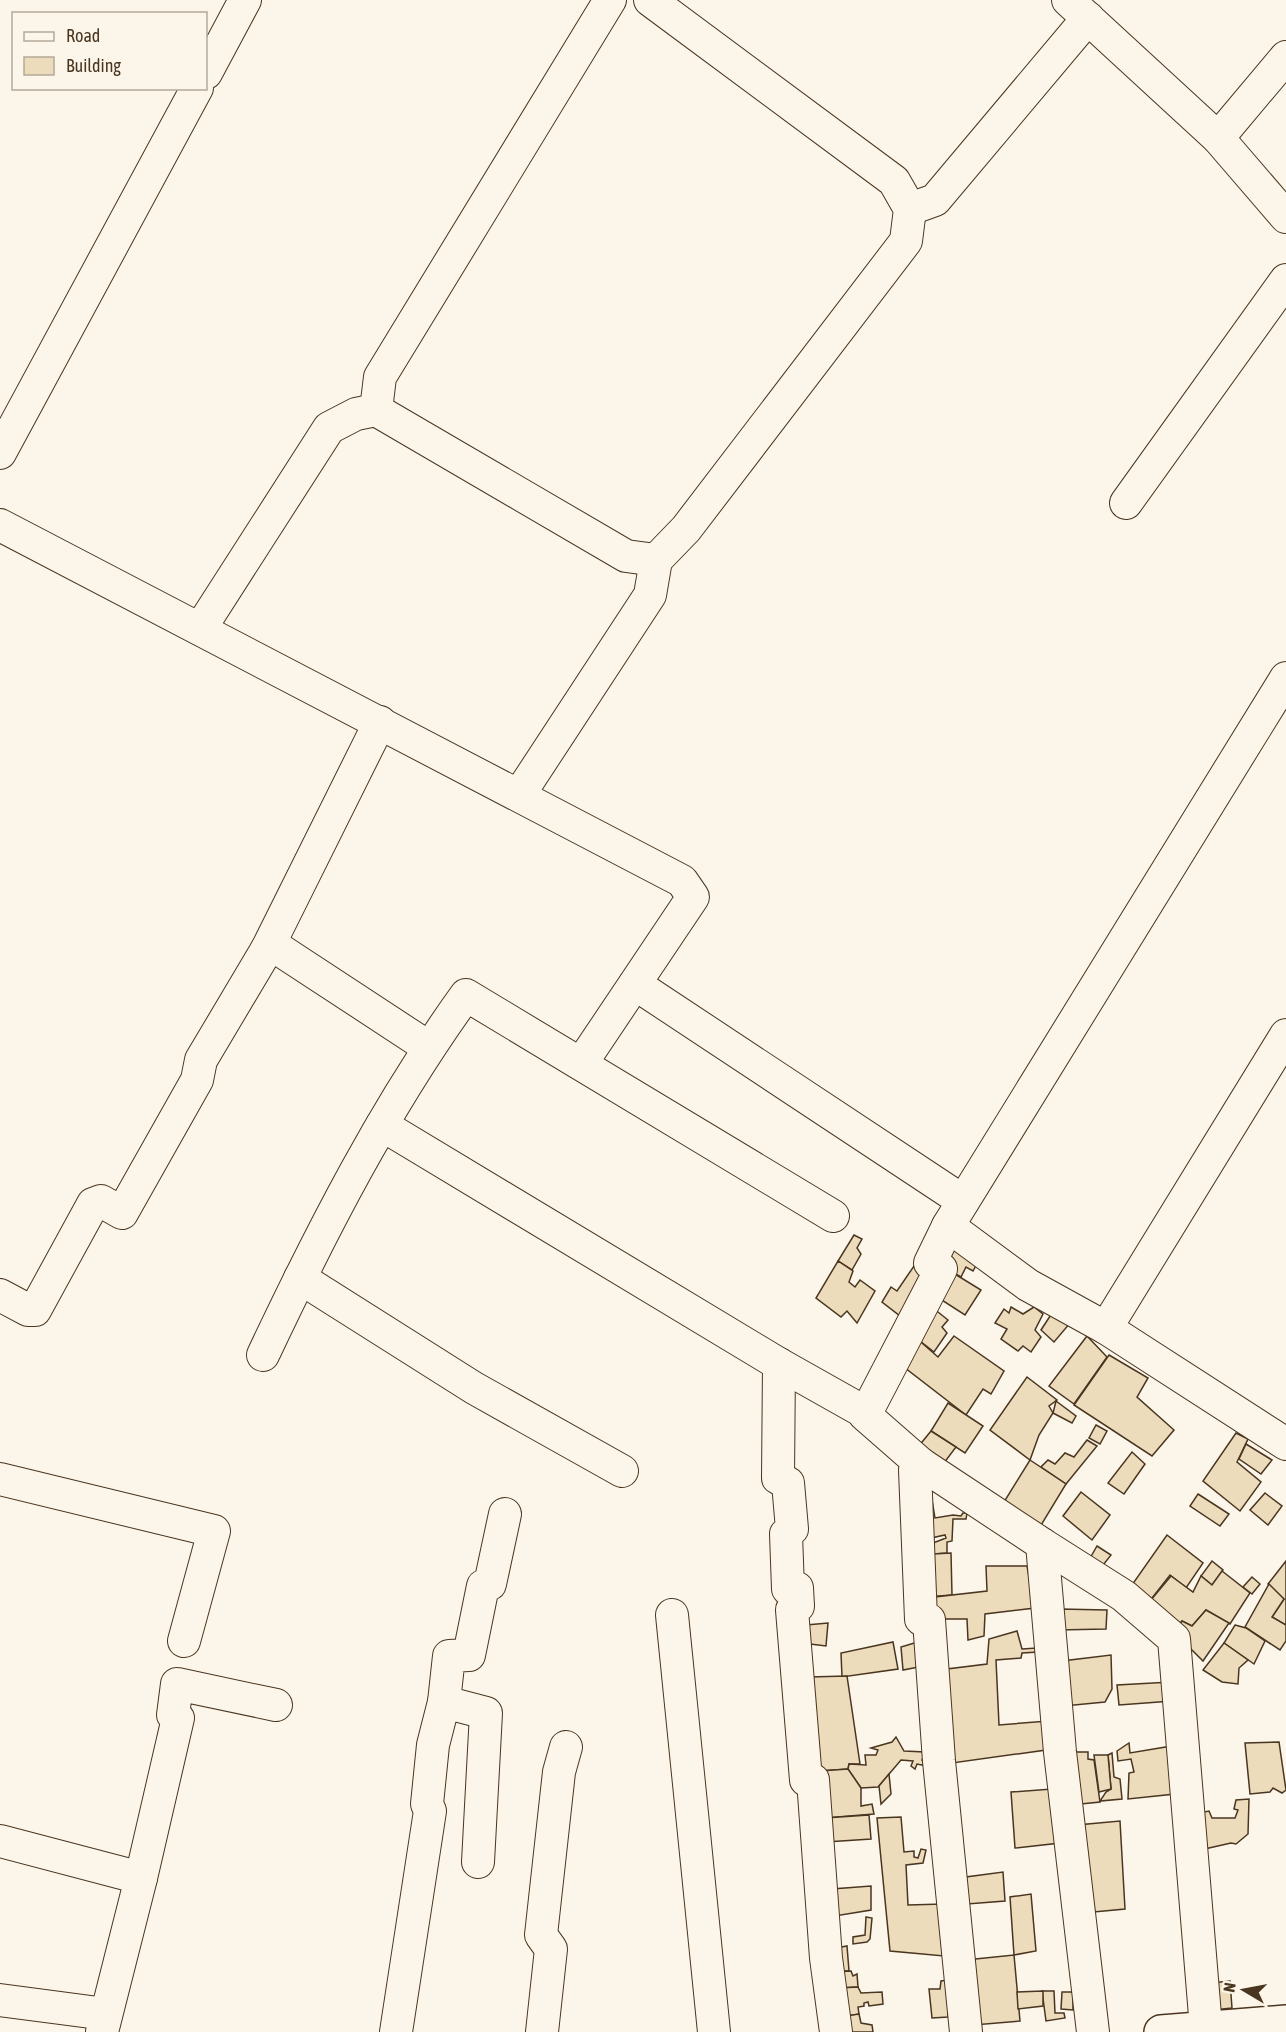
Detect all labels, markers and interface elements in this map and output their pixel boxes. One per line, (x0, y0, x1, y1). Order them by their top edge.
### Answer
legend (12, 12, 207, 90)
text: Road (66, 25, 100, 46)
text: Building (66, 55, 121, 76)
north arrow (1214, 1960, 1274, 2020)
text: N (1220, 1981, 1239, 1994)

